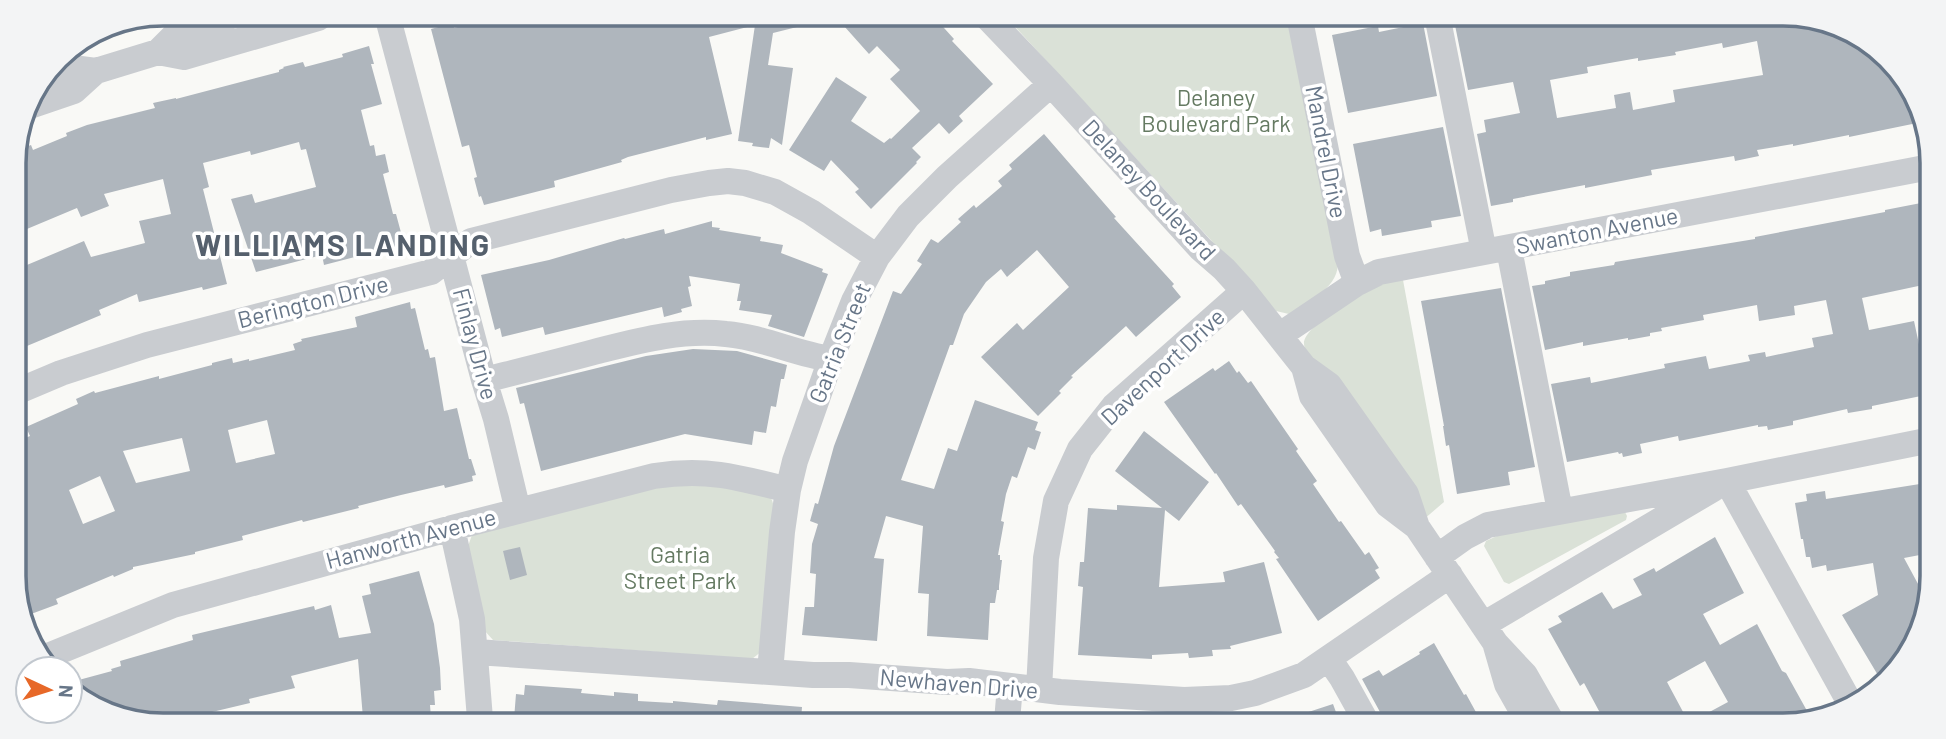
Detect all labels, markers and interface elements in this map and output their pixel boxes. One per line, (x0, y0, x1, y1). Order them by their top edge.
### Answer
park label: Delaney Boulevard Park (1141, 83, 1291, 137)
street label: Mandrel Drive (1300, 83, 1354, 221)
street label: Delaney Boulevard (1077, 113, 1222, 266)
street label: Swanton Avenue (1513, 201, 1680, 259)
district label: WILLIAMS LANDING (195, 226, 491, 262)
street label: Berington Drive (234, 269, 391, 333)
street label: Gatria Street (802, 278, 876, 407)
street label: Finlay Drive (448, 285, 504, 403)
street label: Davenport Drive (1095, 302, 1230, 431)
street label: Hanworth Avenue (323, 502, 499, 574)
park label: Gatria Street Park (624, 540, 736, 594)
north arrow (14, 655, 84, 725)
street label: Newhaven Drive (879, 662, 1040, 704)
text: N (55, 684, 78, 698)

